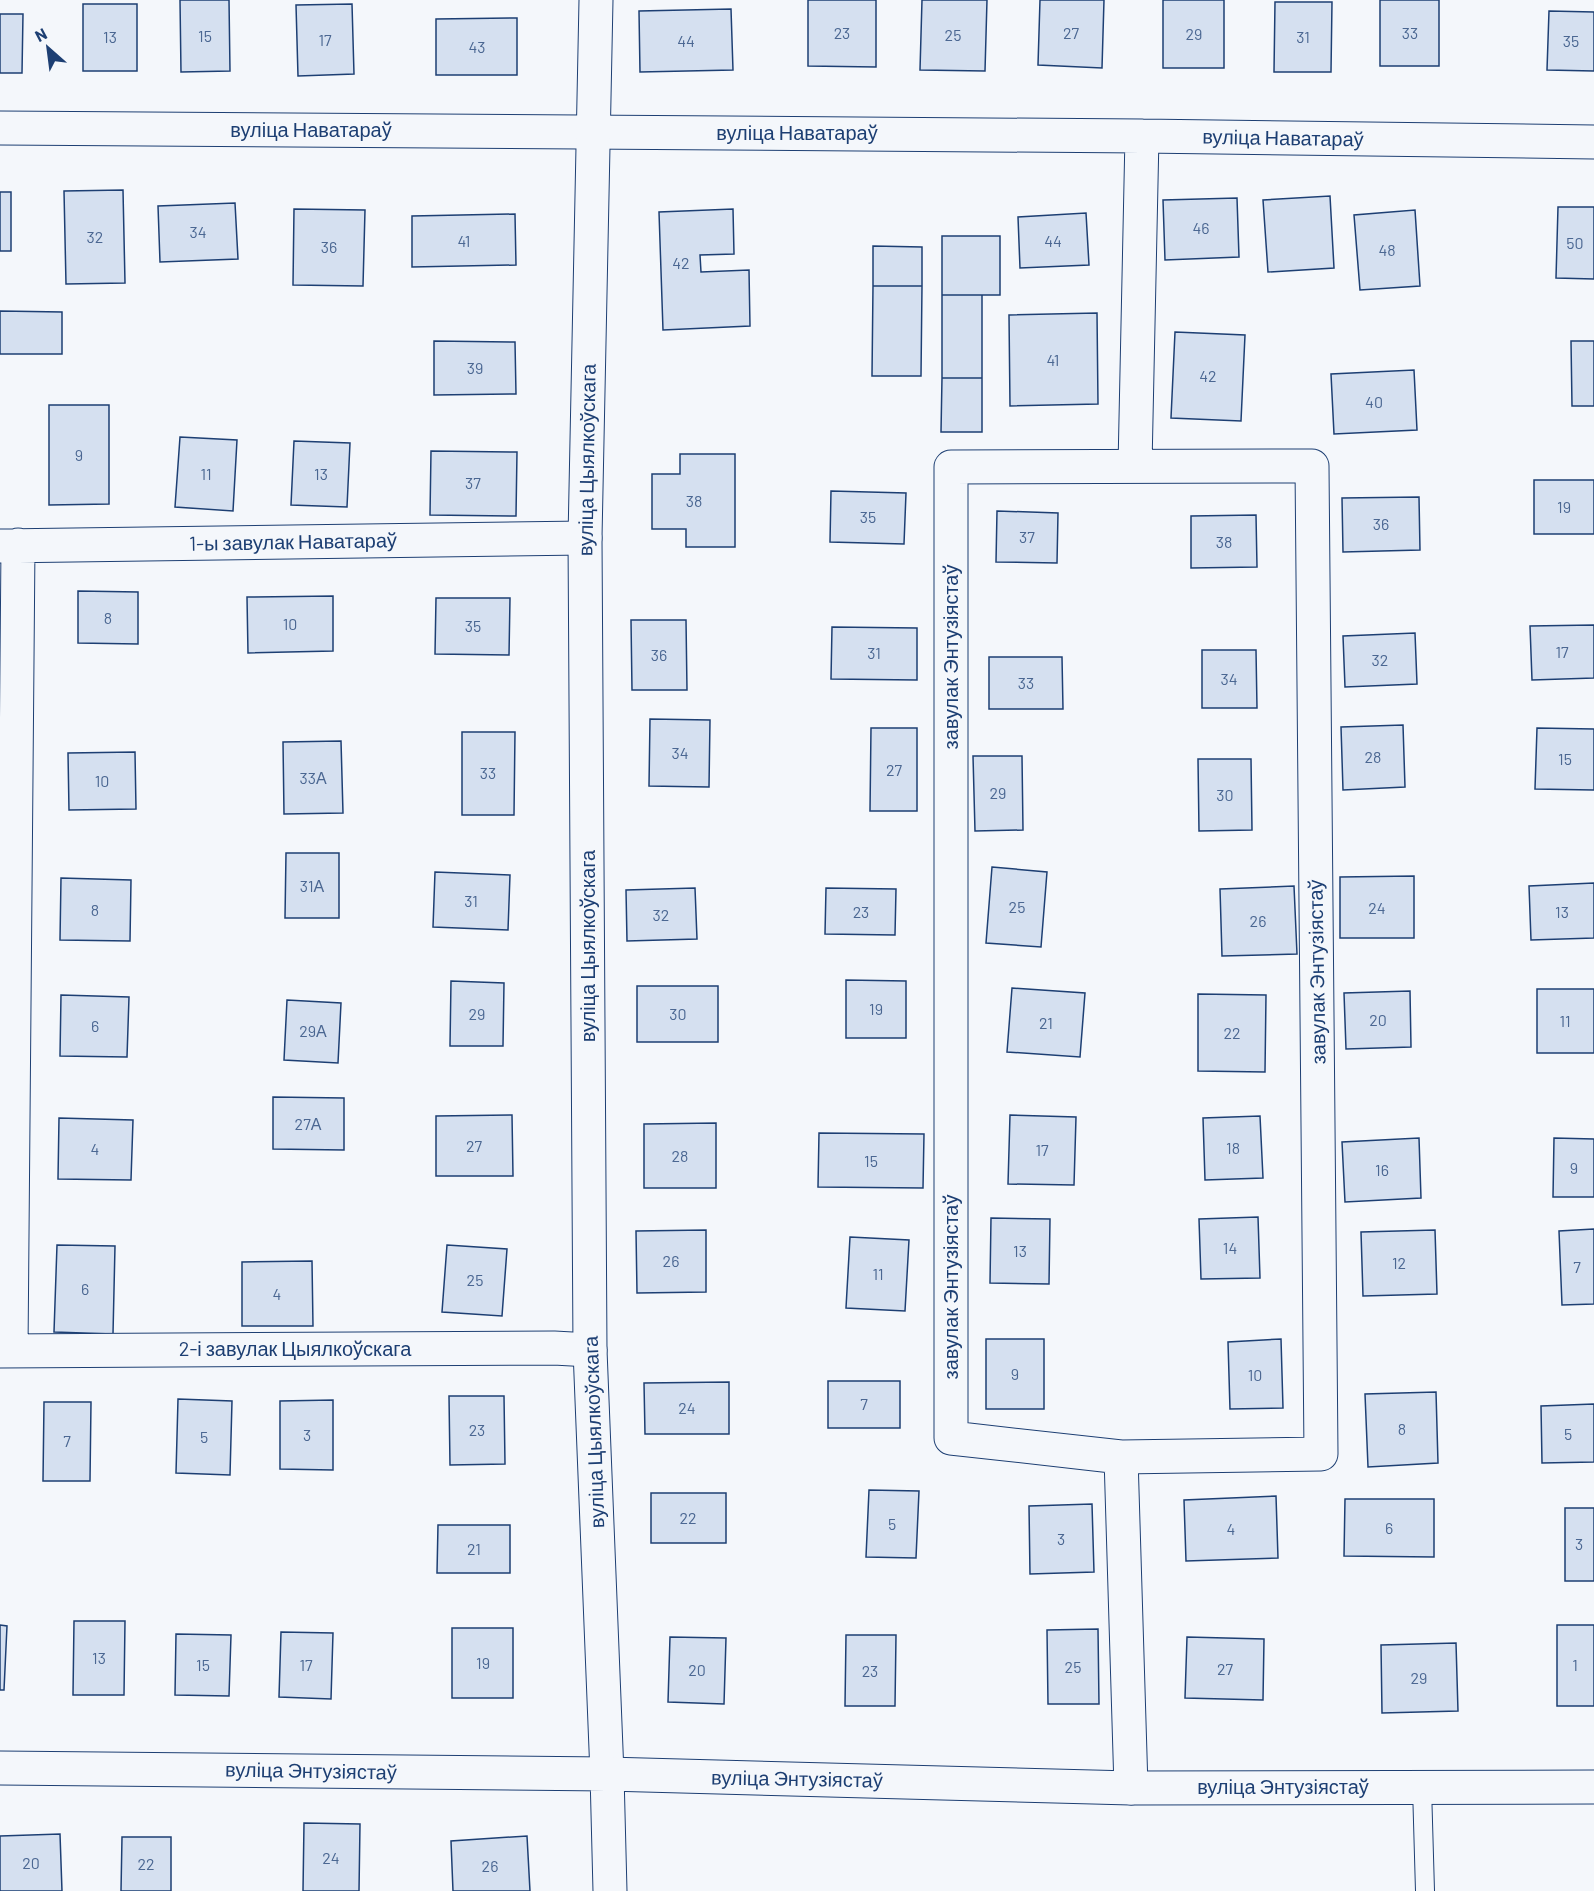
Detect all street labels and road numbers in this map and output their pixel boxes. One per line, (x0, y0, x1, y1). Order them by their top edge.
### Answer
street label: вуліца Наватараў (230, 117, 392, 141)
street label: вуліца Наватараў (716, 120, 878, 144)
street label: вуліца Наватараў (1202, 124, 1364, 150)
street label: вуліца Цыялкоўскага (572, 363, 600, 556)
street label: 1-ы завулак Наватараў (189, 527, 397, 555)
street label: завулак Энтузіястаў (938, 565, 962, 749)
street label: вуліца Цыялкоўскага (575, 849, 599, 1042)
street label: завулак Энтузіястаў (1302, 879, 1330, 1065)
street label: завулак Энтузіястаў (938, 1195, 962, 1379)
street label: вуліца Цыялкоўскага (578, 1335, 608, 1529)
street label: 2-і завулак Цыялкоўскага (179, 1336, 412, 1360)
street label: вуліца Энтузіястаў (225, 1757, 397, 1783)
street label: вуліца Энтузіястаў (711, 1765, 883, 1791)
street label: вуліца Энтузіястаў (1197, 1774, 1369, 1798)

